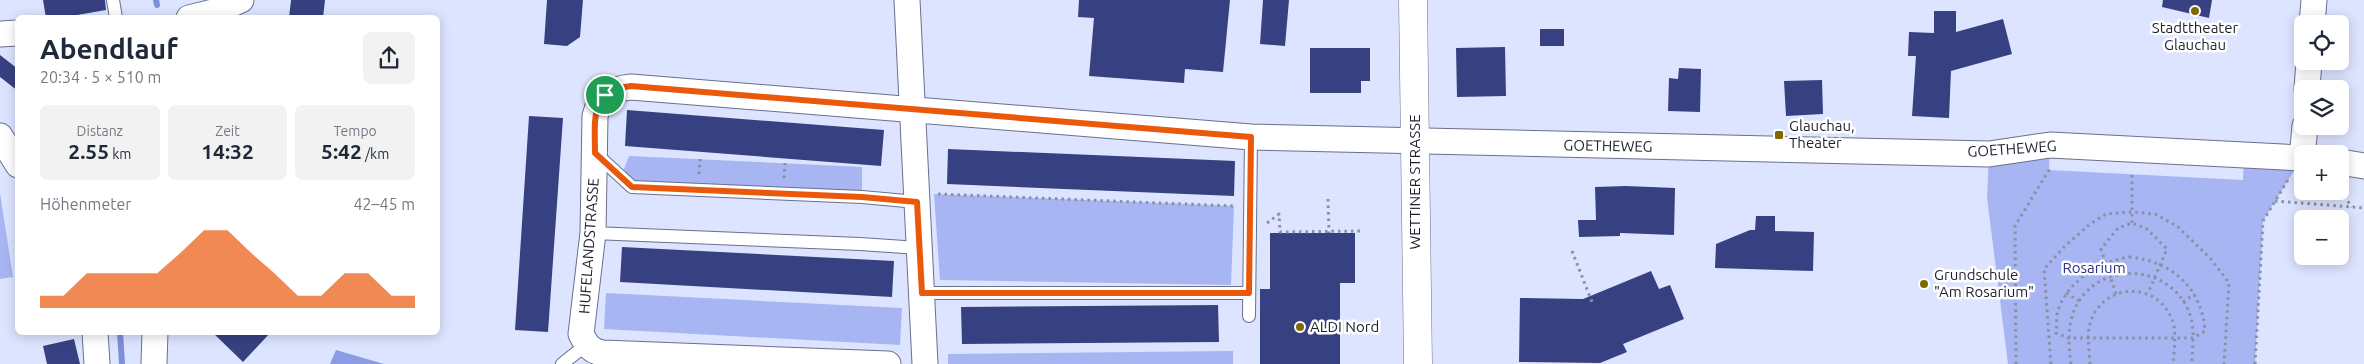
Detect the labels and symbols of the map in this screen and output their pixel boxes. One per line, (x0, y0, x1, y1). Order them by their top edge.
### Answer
marker: Stadttheater Glauchau (2189, 5, 2201, 17)
place label: Stadttheater Glauchau (2152, 19, 2239, 53)
pin (584, 74, 626, 116)
street label: WETTINER STRASSE (1406, 114, 1423, 250)
place label: Glauchau, Theater (1789, 117, 1855, 151)
marker: Glauchau, Theater (1773, 129, 1785, 141)
street label: GOETHEWEG (1563, 136, 1653, 155)
street label: GOETHEWEG (1967, 137, 2057, 160)
street label: HUFELANDSTRASSE (575, 177, 602, 314)
park label: Rosarium (2062, 259, 2126, 276)
place label: Grundschule "Am Rosarium" (1934, 266, 2034, 300)
marker: Grundschule "Am Rosarium" (1918, 278, 1930, 290)
place label: ALDI Nord (1310, 318, 1379, 335)
marker: ALDI Nord (1294, 321, 1306, 333)

